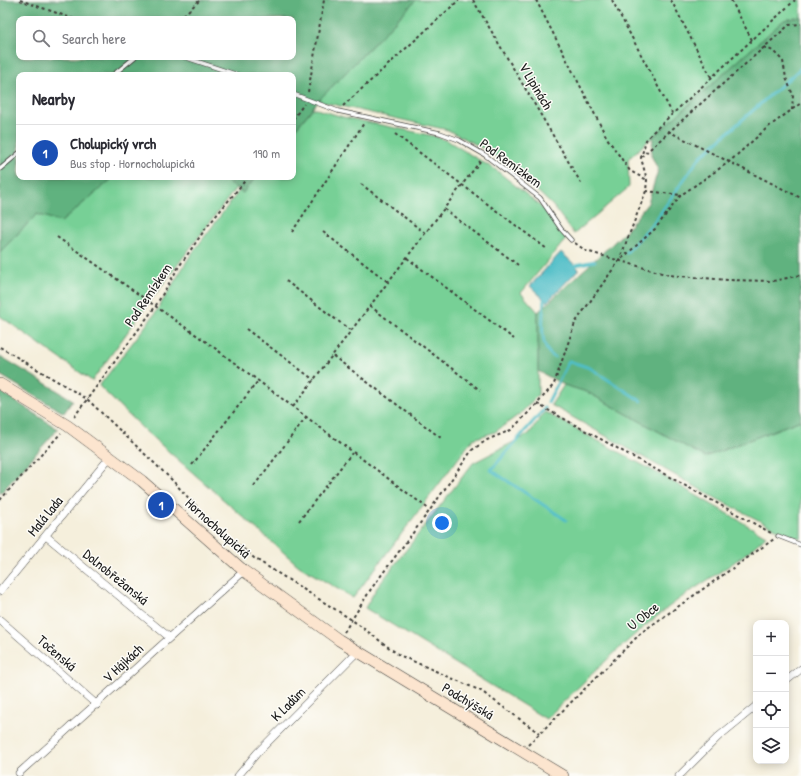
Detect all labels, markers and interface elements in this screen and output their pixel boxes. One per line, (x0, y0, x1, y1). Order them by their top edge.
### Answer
search box (16, 16, 296, 60)
icon: search (30, 27, 52, 49)
text: Search here (62, 28, 126, 49)
street label: V Lipinách (514, 59, 558, 113)
text: Nearby (32, 87, 75, 110)
text: Cholupický vrch (70, 133, 156, 154)
street label: Pod Remízkem (476, 134, 546, 192)
text: 1 (43, 144, 47, 162)
text: 190 m (253, 144, 280, 162)
text: Bus stop · Hornocholupická (70, 154, 195, 172)
street label: Pod Remízkem (119, 259, 176, 330)
pin: 1 (148, 490, 174, 520)
street label: Malá lada (23, 491, 67, 540)
street label: Hornocholupická (181, 493, 255, 563)
your location (432, 513, 452, 533)
street label: Dolnobřežanská (80, 544, 153, 609)
street label: U Obce (623, 597, 663, 634)
map controls (753, 620, 789, 764)
button: + (753, 620, 789, 656)
street label: Točenská (34, 630, 81, 675)
street label: V Hájkách (98, 639, 148, 687)
button: − (753, 656, 789, 692)
street label: Podchýšská (438, 678, 498, 725)
street label: K Ladům (266, 682, 309, 725)
button: locate (753, 692, 789, 728)
button: layers (753, 728, 789, 764)

